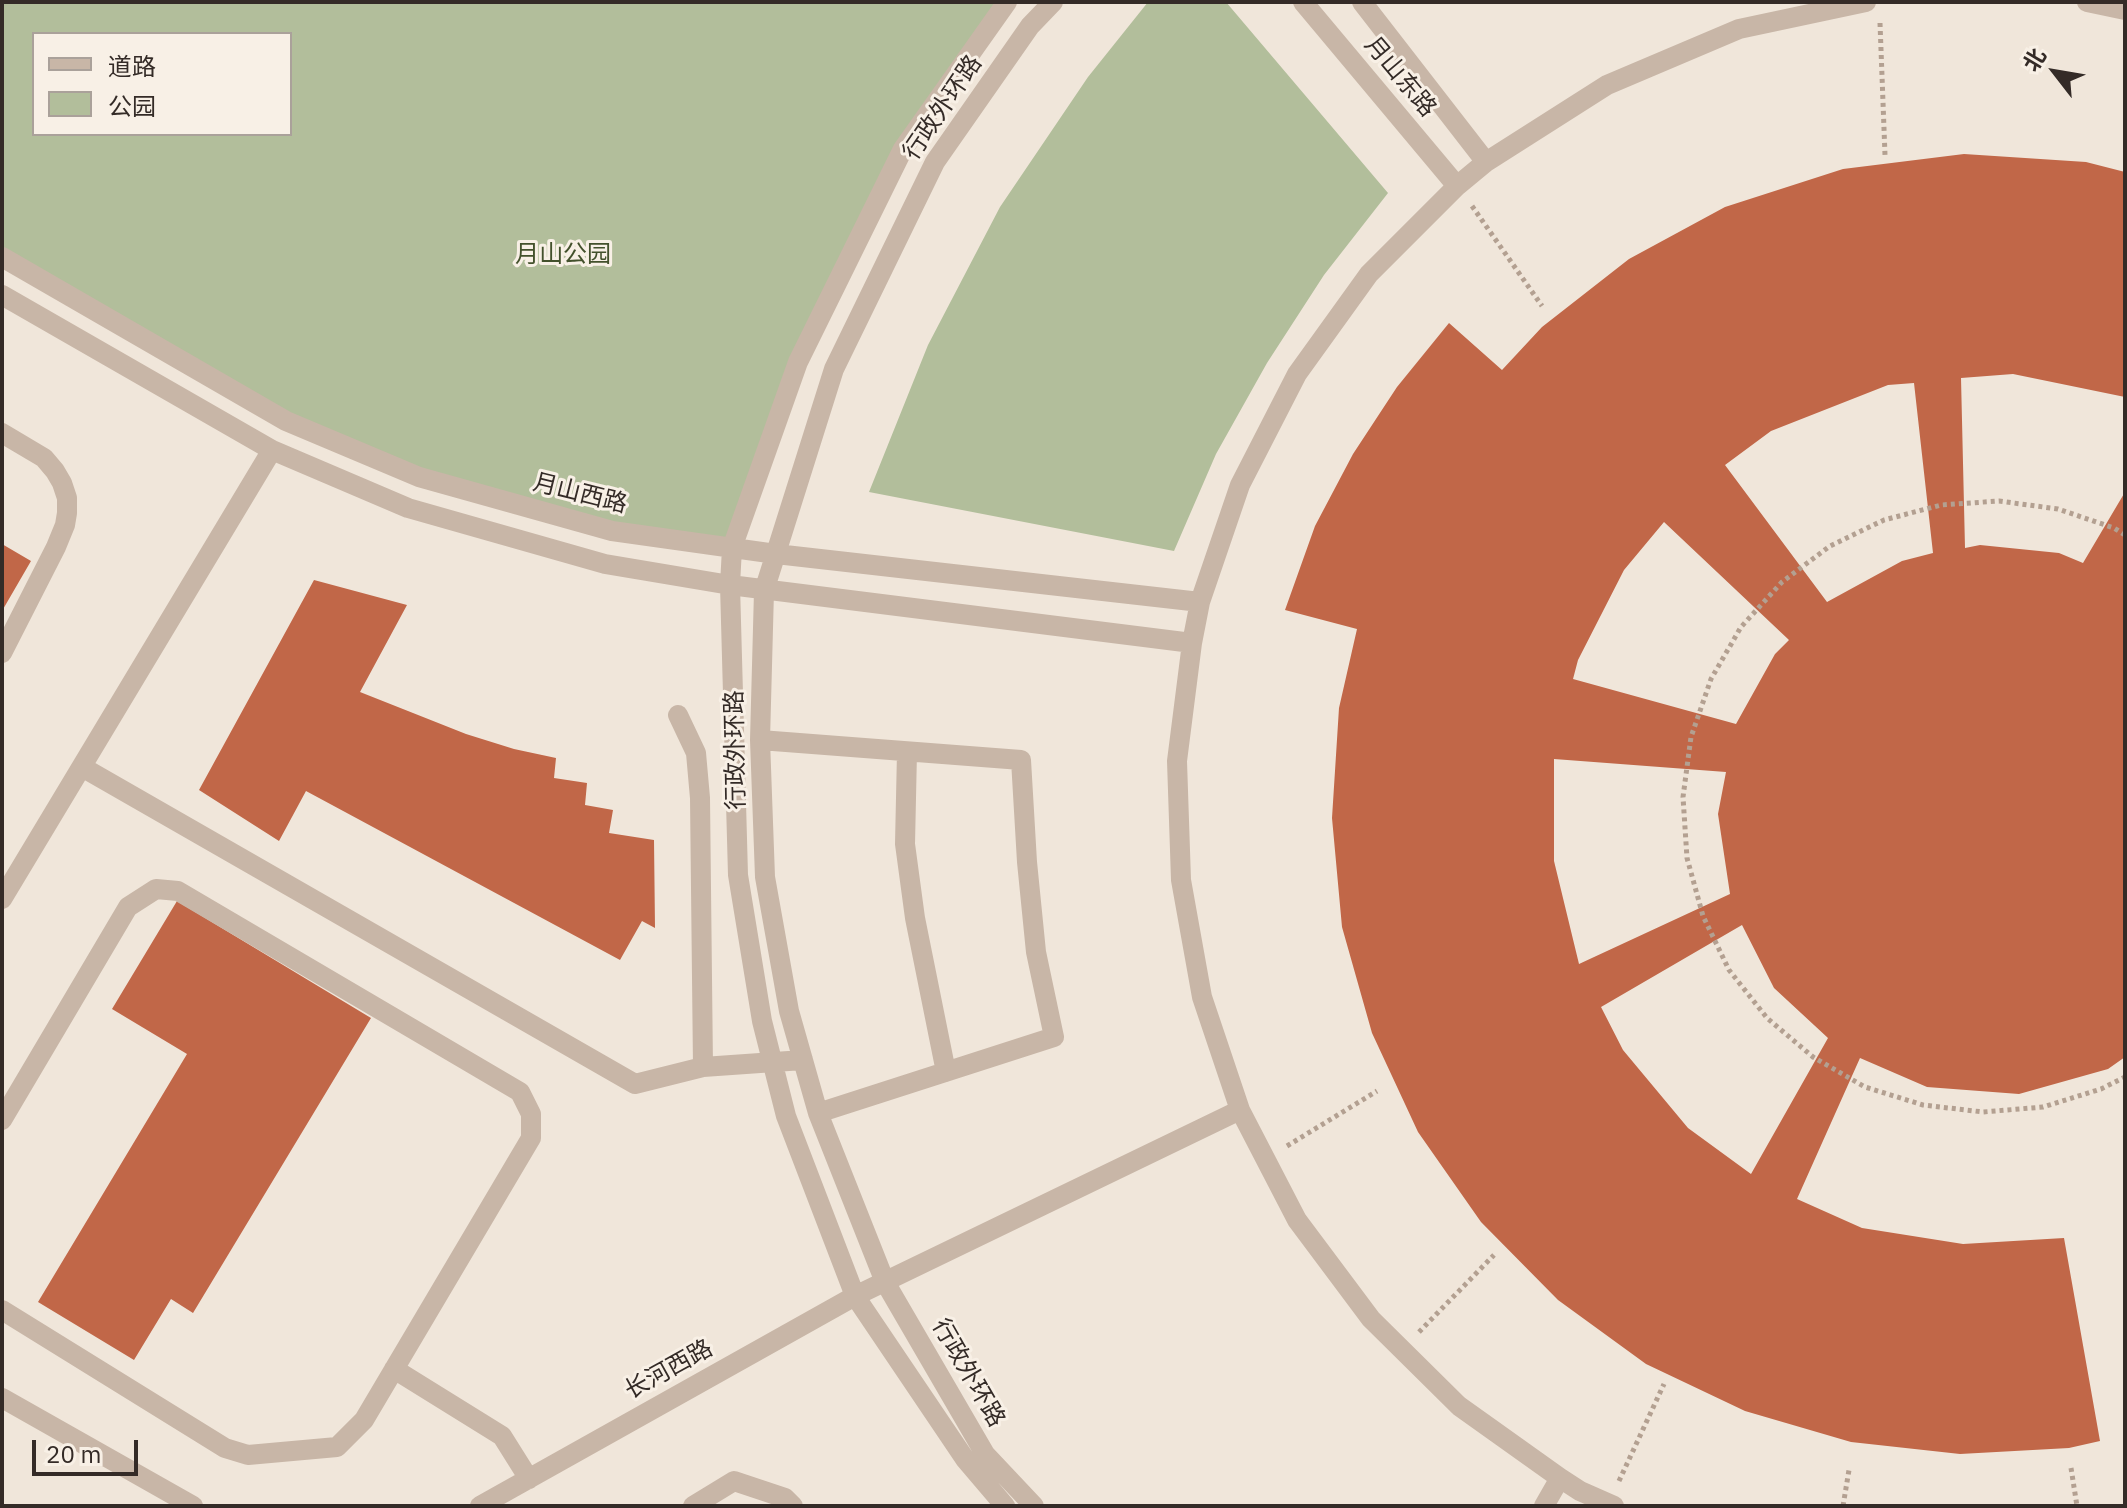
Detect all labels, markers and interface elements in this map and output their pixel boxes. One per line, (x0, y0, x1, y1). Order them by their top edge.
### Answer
street label: 月山东路 (1358, 31, 1442, 123)
legend (32, 32, 292, 136)
north arrow (2015, 32, 2095, 112)
text: 北 (2016, 42, 2052, 76)
text: 道路 (108, 50, 156, 82)
street label: 行政外环路 (898, 50, 988, 166)
text: 公园 (108, 90, 156, 122)
park label: 月山公园 (515, 241, 611, 269)
street label: 月山西路 (530, 468, 630, 520)
street label: 行政外环路 (721, 690, 751, 810)
street label: 行政外环路 (926, 1314, 1010, 1432)
street label: 长河西路 (620, 1334, 718, 1406)
scale bar (36, 1424, 142, 1474)
text: 20 m (46, 1438, 101, 1470)

